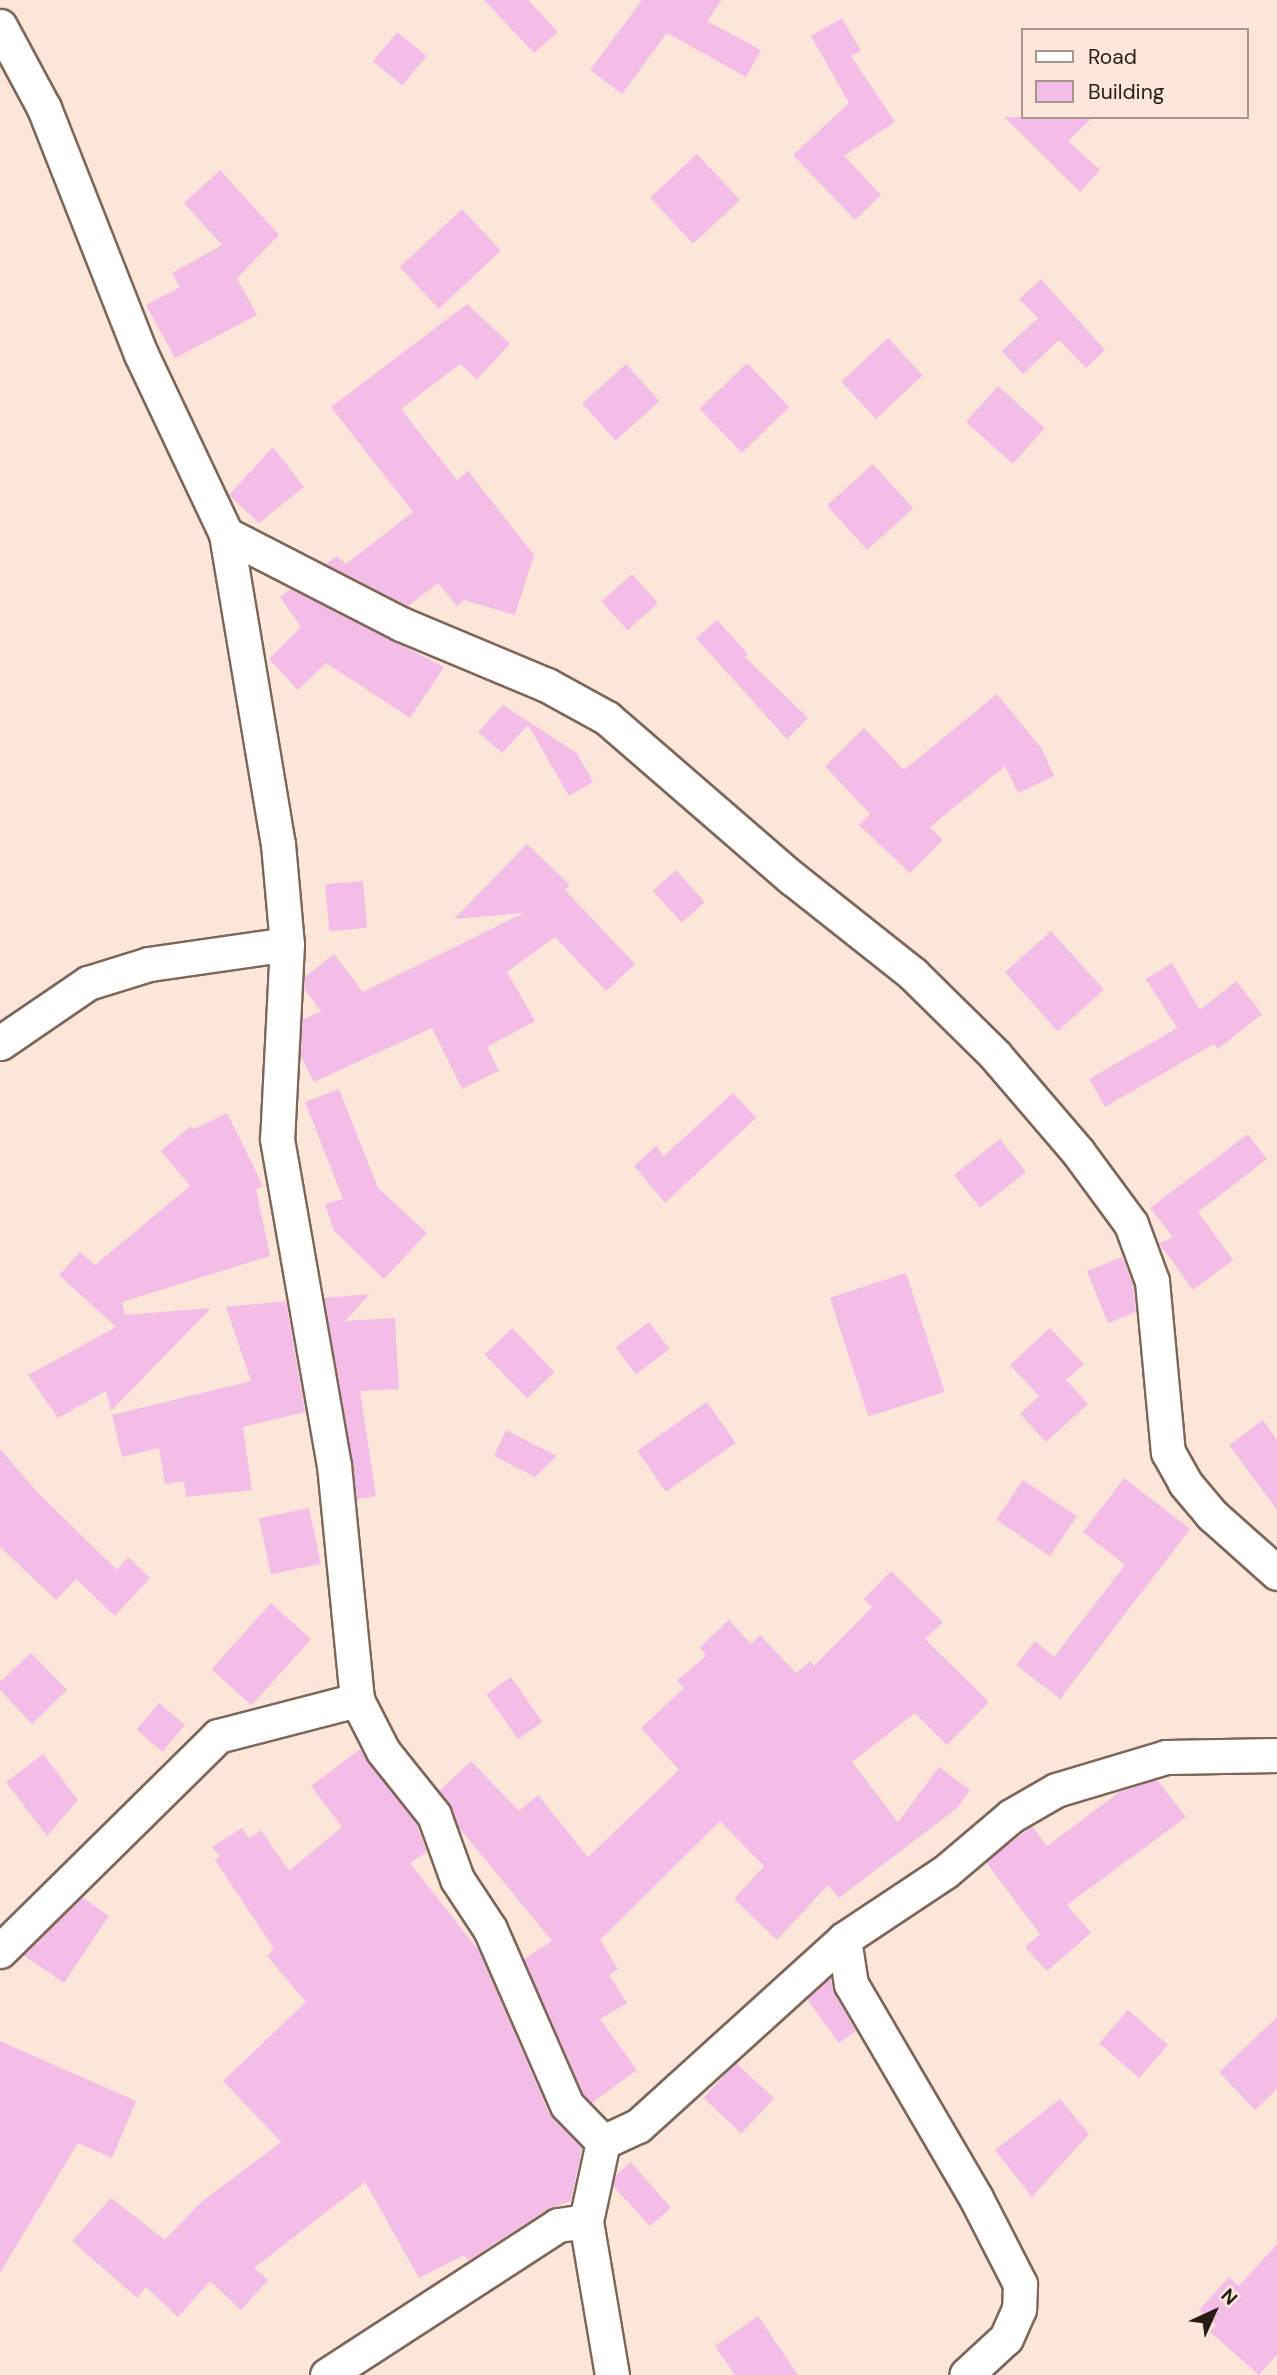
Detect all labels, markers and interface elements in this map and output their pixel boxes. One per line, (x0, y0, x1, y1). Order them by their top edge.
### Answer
legend (1021, 28, 1249, 119)
text: Road (1088, 43, 1137, 71)
text: Building (1088, 78, 1164, 106)
north arrow (1179, 2277, 1249, 2347)
text: N (1215, 2283, 1243, 2311)

